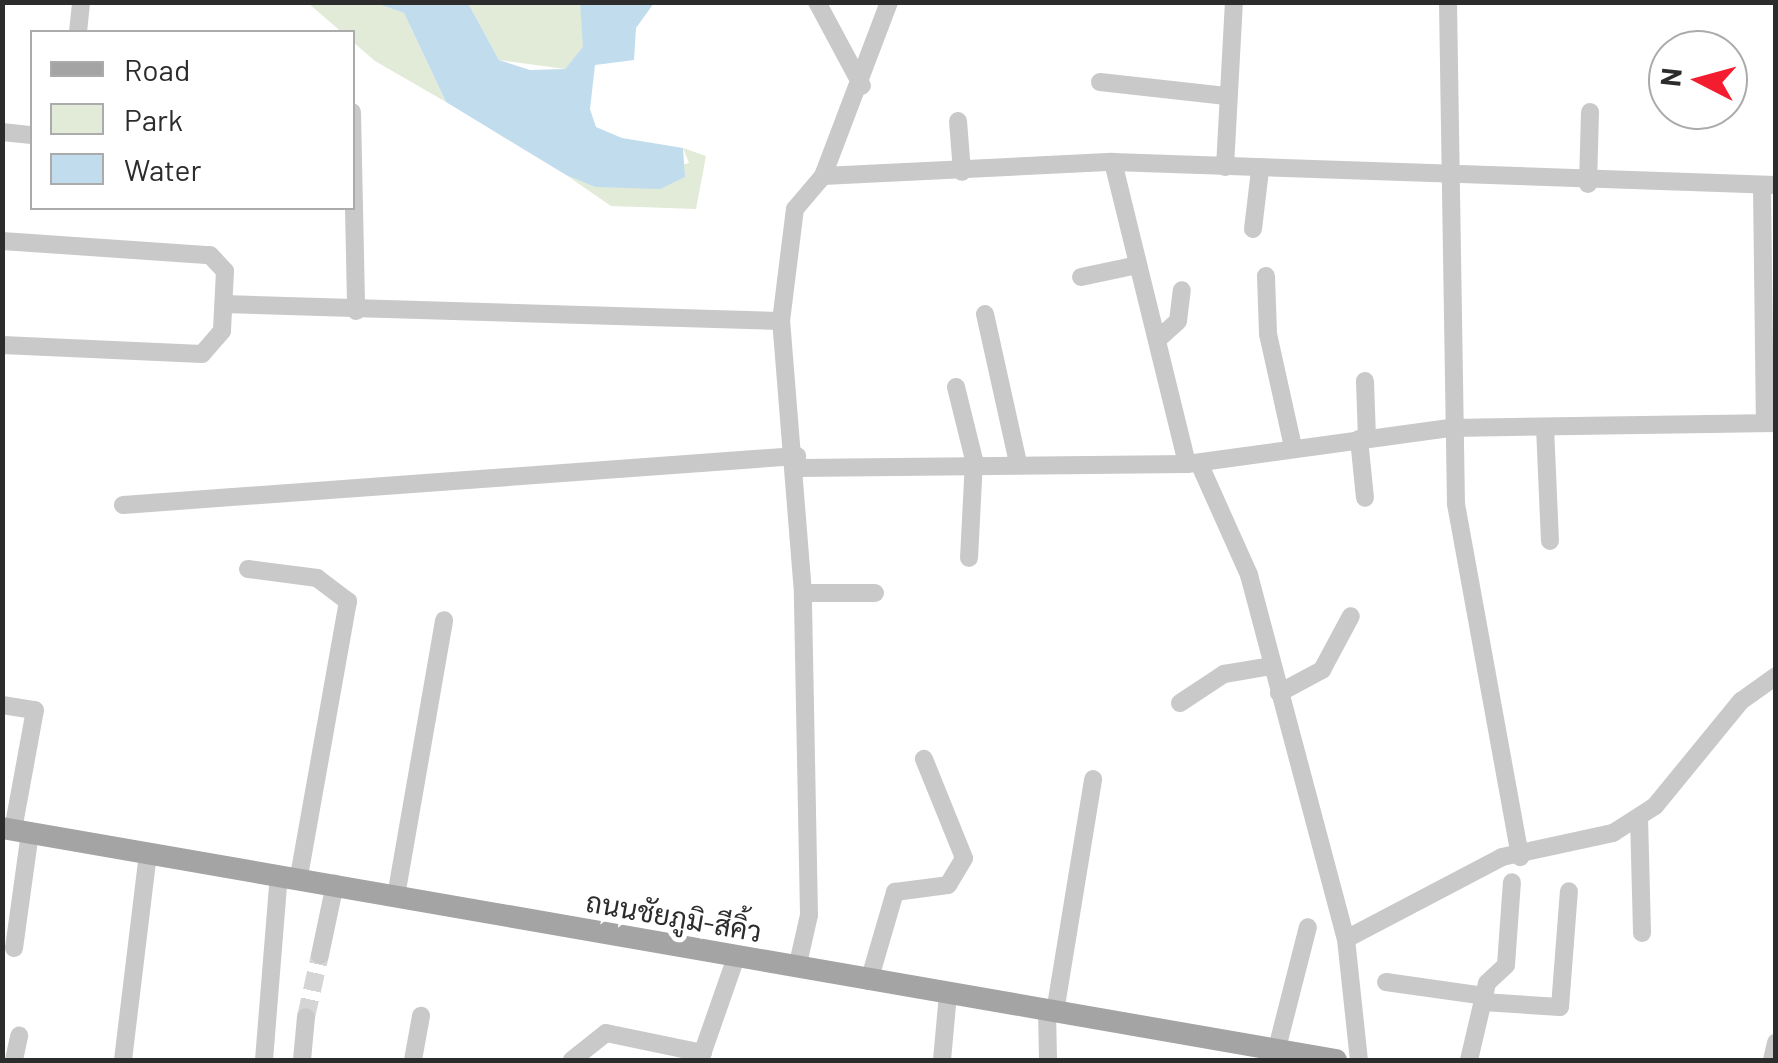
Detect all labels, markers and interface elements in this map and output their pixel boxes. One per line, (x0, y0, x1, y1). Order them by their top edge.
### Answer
legend (30, 30, 355, 210)
north arrow (1648, 30, 1748, 130)
text: Road (124, 51, 190, 87)
text: N (1652, 66, 1688, 88)
text: Park (124, 101, 183, 137)
text: Water (124, 151, 202, 187)
street label: ถนนชัยภูมิ-สีคิ้ว (584, 884, 764, 948)

